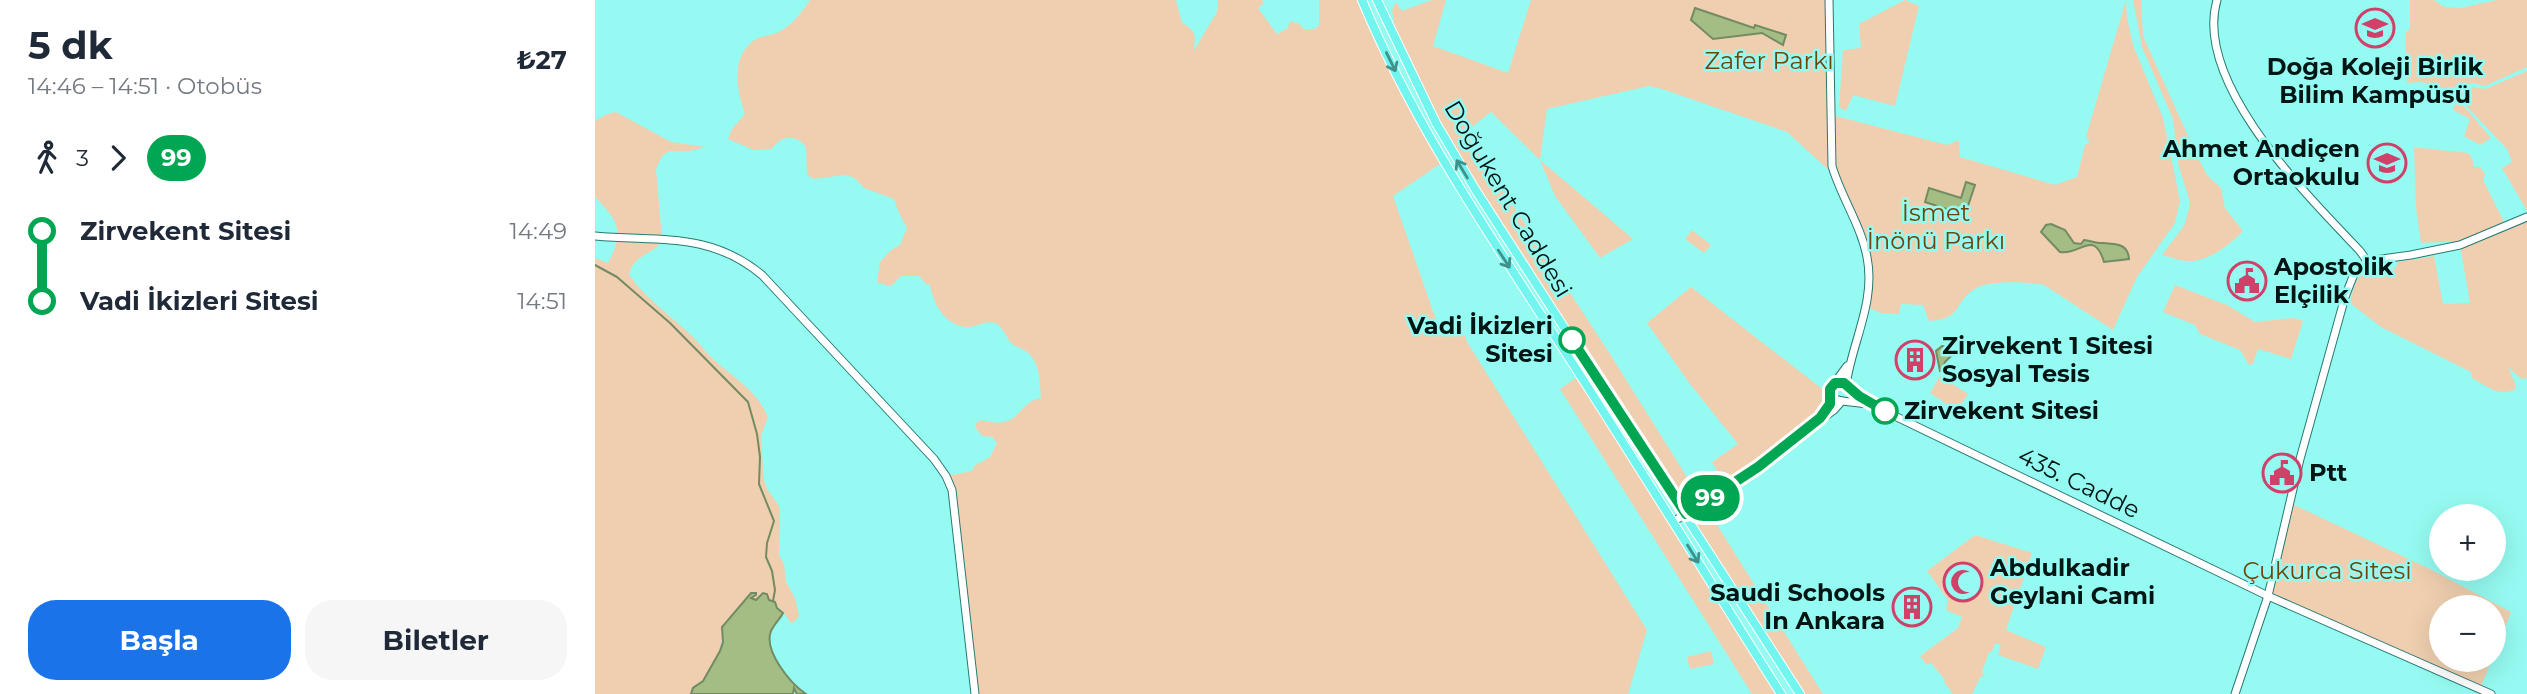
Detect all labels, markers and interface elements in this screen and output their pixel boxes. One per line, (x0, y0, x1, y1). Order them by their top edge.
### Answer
school or university icon: Doğa Koleji Birlik Bilim Kampüsü (2354, 7, 2396, 49)
text: 5 dk (28, 22, 113, 69)
text: ₺27 (517, 44, 567, 76)
park label: Zafer Parkı (1704, 46, 1834, 75)
one-way arrow (1384, 51, 1398, 72)
place label: Doğa Koleji Birlik Bilim Kampüsü (2267, 52, 2484, 109)
text: 14:46 – 14:51 · Otobüs (28, 72, 262, 100)
street label: Doğukent Caddesi (1438, 95, 1579, 302)
place label: Ahmet Andiçen Ortaokulu (2162, 134, 2360, 191)
icon: walk (28, 139, 66, 177)
icon: forward (99, 139, 137, 177)
school or university icon: Ahmet Andiçen Ortaokulu (2366, 142, 2408, 184)
text: 99 (161, 143, 192, 172)
text: 3 (76, 144, 89, 172)
one-way arrow (1455, 159, 1469, 179)
park label: İsmet İnönü Parkı (1867, 198, 2005, 255)
text: Zirvekent Sitesi (80, 215, 291, 247)
text: 14:49 (509, 217, 567, 245)
one-way arrow (1496, 249, 1511, 268)
place label: Apostolik Elçilik (2273, 252, 2394, 309)
public building icon: Apostolik Elçilik (2226, 260, 2268, 302)
text: Vadi İkizleri Sitesi (80, 285, 319, 317)
text: 14:51 (517, 287, 567, 315)
place label: Vadi İkizleri Sitesi (1406, 311, 1553, 368)
marker: Vadi İkizleri Sitesi (1559, 327, 1585, 353)
place label: Zirvekent 1 Sitesi Sosyal Tesis (1942, 331, 2153, 388)
building icon: Zirvekent 1 Sitesi Sosyal Tesis (1894, 339, 1936, 381)
place label: Zirvekent Sitesi (1904, 396, 2099, 425)
marker: Zirvekent Sitesi (1872, 398, 1898, 424)
street label: 435. Cadde (2014, 441, 2145, 524)
public building icon: Ptt (2261, 452, 2303, 494)
place label: Ptt (2309, 458, 2348, 487)
line badge: 99 (1679, 475, 1741, 521)
text: 99 (1695, 483, 1725, 512)
map controls (2429, 504, 2506, 672)
button: + (2429, 504, 2506, 581)
one-way arrow (1686, 543, 1700, 563)
place label: Abdulkadir Geylani Cami (1989, 553, 2155, 610)
park label: Çukurca Sitesi (2242, 556, 2412, 585)
mosque icon: Abdulkadir Geylani Cami (1942, 561, 1984, 603)
place label: Saudi Schools In Ankara (1710, 578, 1885, 635)
building icon: Saudi Schools In Ankara (1891, 586, 1933, 628)
button: − (2429, 595, 2506, 672)
button: Başla (28, 600, 291, 680)
button: Biletler (305, 600, 567, 680)

